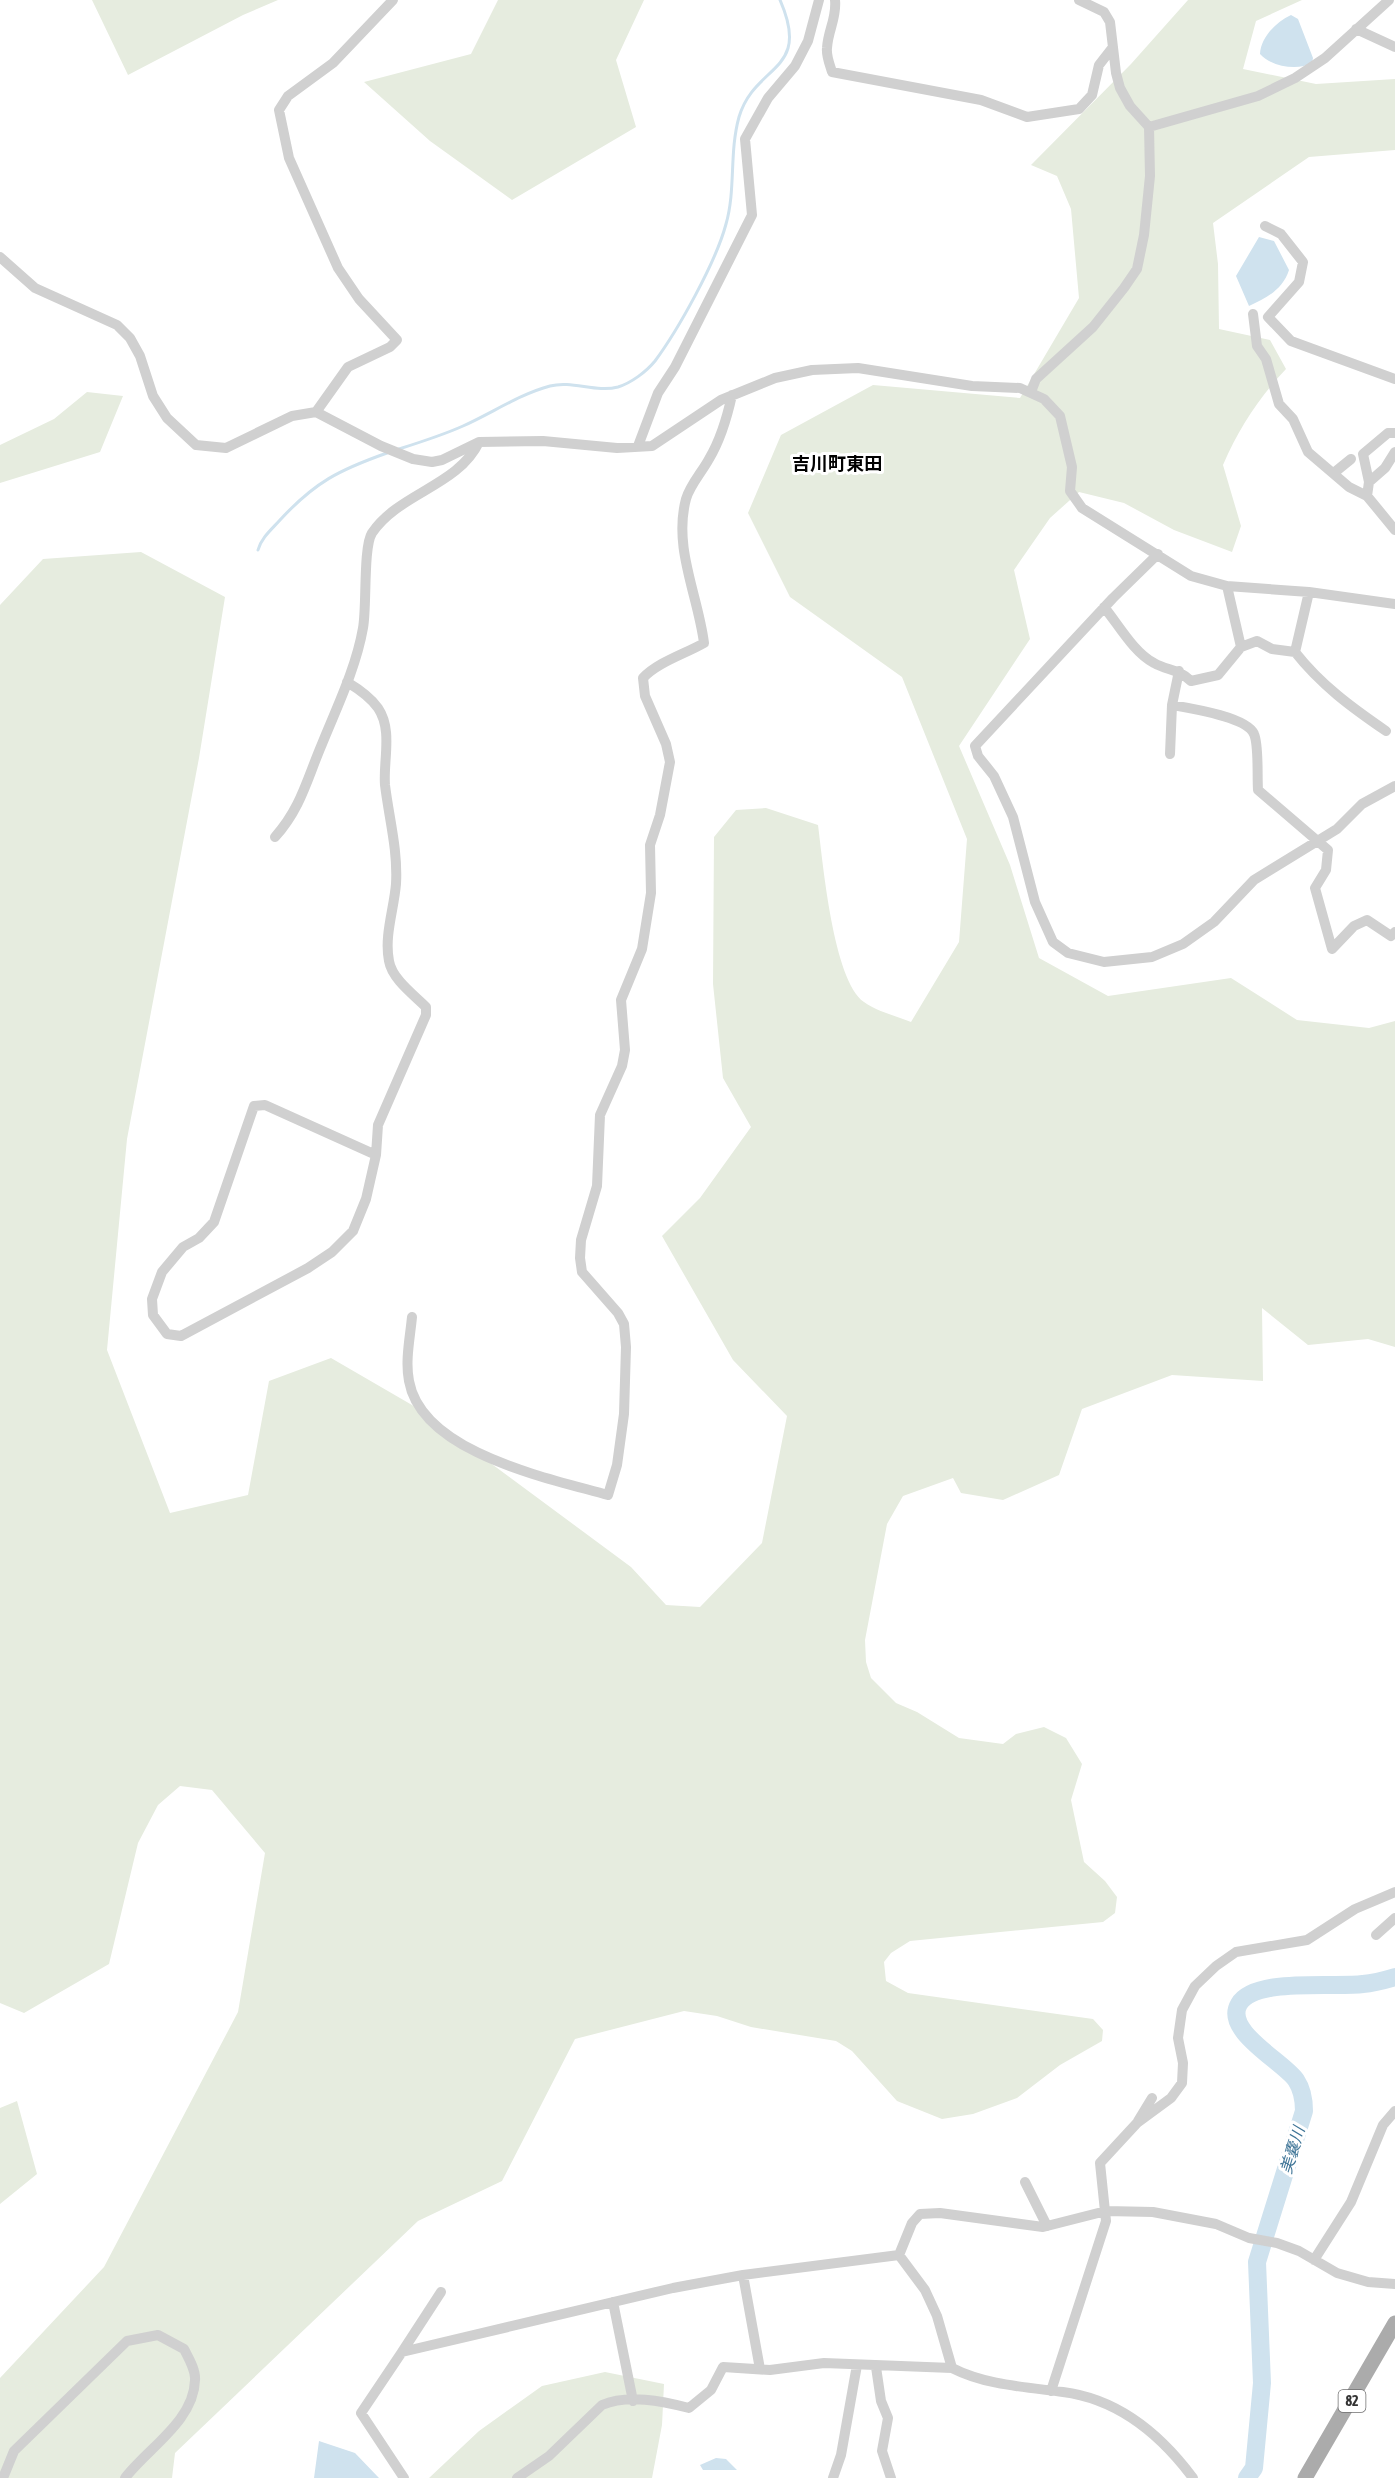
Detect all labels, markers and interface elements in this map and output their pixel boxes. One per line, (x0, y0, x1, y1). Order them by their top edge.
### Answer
district label: 吉川町東田 (792, 453, 882, 474)
water label: 美嚢川 (1276, 2123, 1308, 2176)
road number: 82 (1338, 2390, 1366, 2412)

